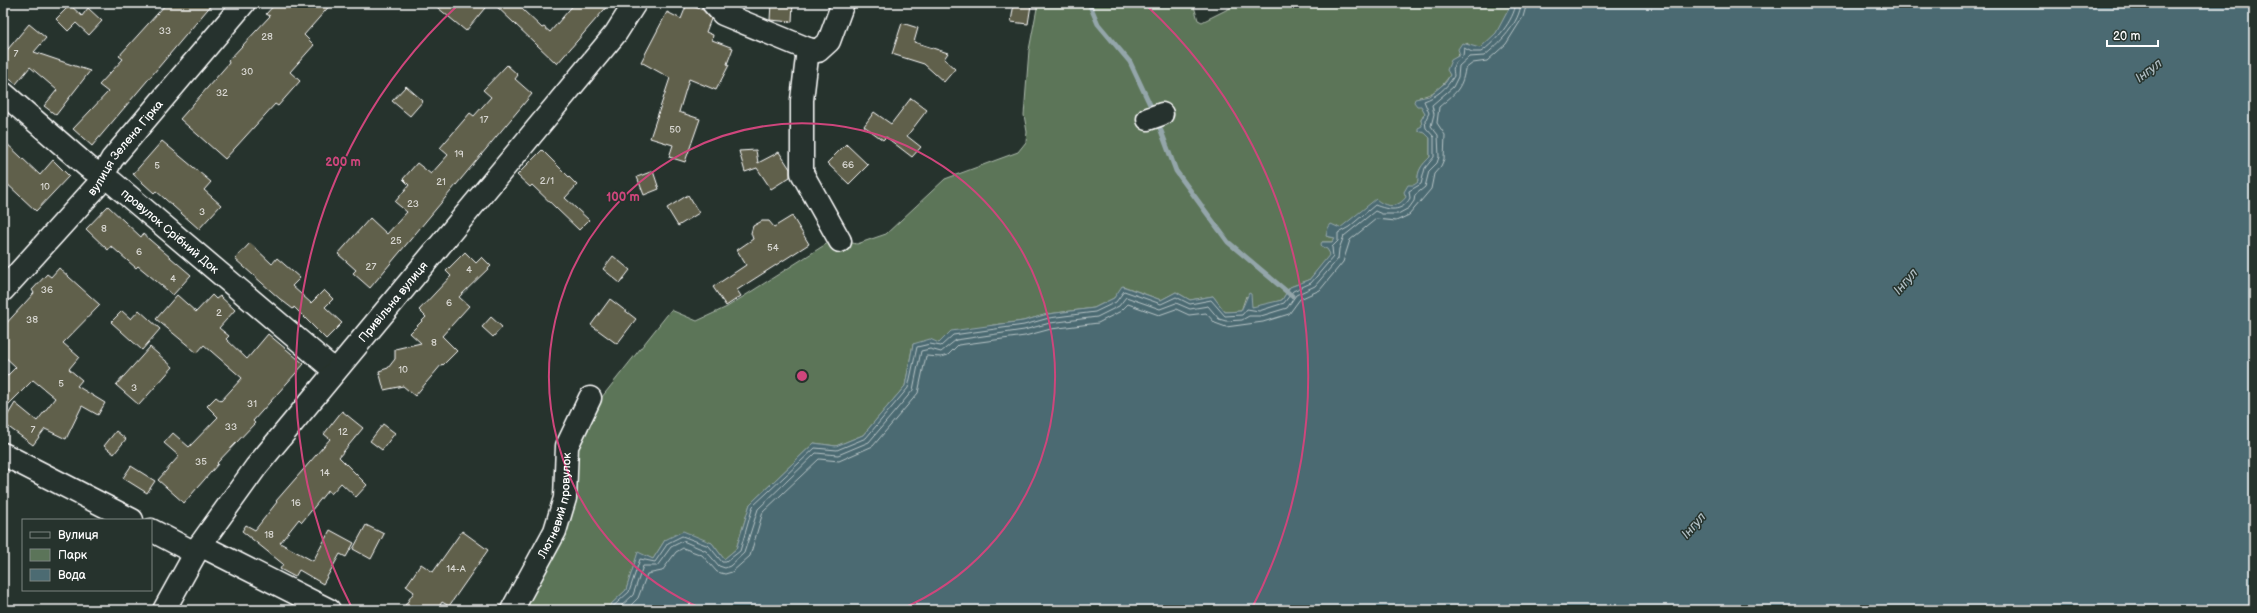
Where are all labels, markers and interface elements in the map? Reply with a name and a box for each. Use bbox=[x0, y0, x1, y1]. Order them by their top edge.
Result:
scale bar bbox=[2107, 22, 2158, 48]
house number: 33 bbox=[159, 25, 171, 37]
text: 20 m bbox=[2113, 29, 2140, 44]
house number: 28 bbox=[261, 31, 273, 43]
house number: 7 bbox=[14, 48, 19, 60]
water label: Інгул bbox=[2132, 55, 2166, 86]
house number: 30 bbox=[241, 66, 253, 78]
house number: 32 bbox=[216, 87, 228, 99]
street label: вулиця Зелена Гірка bbox=[85, 97, 167, 199]
house number: 17 bbox=[480, 114, 488, 126]
house number: 50 bbox=[669, 124, 681, 136]
house number: 19 bbox=[454, 148, 464, 160]
text: 200 m bbox=[325, 155, 361, 170]
house number: 66 bbox=[842, 159, 854, 171]
house number: 5 bbox=[154, 160, 160, 172]
house number: 2/1 bbox=[540, 175, 554, 187]
house number: 21 bbox=[436, 176, 446, 188]
house number: 10 bbox=[40, 181, 50, 193]
street label: провулок Срібний Док bbox=[118, 186, 222, 278]
text: 100 m bbox=[606, 190, 640, 205]
house number: 23 bbox=[407, 198, 419, 210]
house number: 3 bbox=[199, 206, 205, 218]
house number: 8 bbox=[101, 223, 107, 235]
house number: 25 bbox=[390, 235, 402, 247]
house number: 54 bbox=[767, 242, 779, 254]
house number: 6 bbox=[136, 246, 142, 258]
street label: Привільна вулиця bbox=[356, 258, 432, 346]
house number: 27 bbox=[366, 261, 376, 273]
house number: 4 bbox=[466, 264, 472, 276]
water label: Інгул bbox=[1890, 265, 1922, 298]
house number: 4 bbox=[170, 273, 176, 285]
house number: 36 bbox=[41, 284, 53, 296]
house number: 6 bbox=[446, 297, 452, 309]
house number: 2 bbox=[216, 307, 222, 319]
house number: 38 bbox=[26, 314, 38, 326]
house number: 8 bbox=[431, 337, 437, 349]
house number: 10 bbox=[398, 364, 408, 376]
centre of rings bbox=[795, 369, 809, 383]
house number: 5 bbox=[58, 378, 64, 390]
house number: 3 bbox=[131, 382, 137, 394]
house number: 31 bbox=[247, 398, 257, 410]
house number: 33 bbox=[225, 421, 237, 433]
house number: 7 bbox=[31, 424, 36, 436]
house number: 12 bbox=[338, 426, 348, 438]
street label: Лютневий провулок bbox=[534, 452, 575, 562]
house number: 35 bbox=[195, 456, 207, 468]
house number: 14 bbox=[320, 467, 330, 479]
house number: 16 bbox=[291, 497, 301, 509]
water label: Інгул bbox=[1678, 509, 1710, 542]
legend bbox=[22, 519, 152, 591]
text: Вулиця bbox=[58, 528, 99, 543]
house number: 18 bbox=[264, 529, 274, 541]
text: Парк bbox=[58, 548, 88, 563]
house number: 14-А bbox=[446, 563, 467, 575]
text: Вода bbox=[58, 568, 86, 583]

